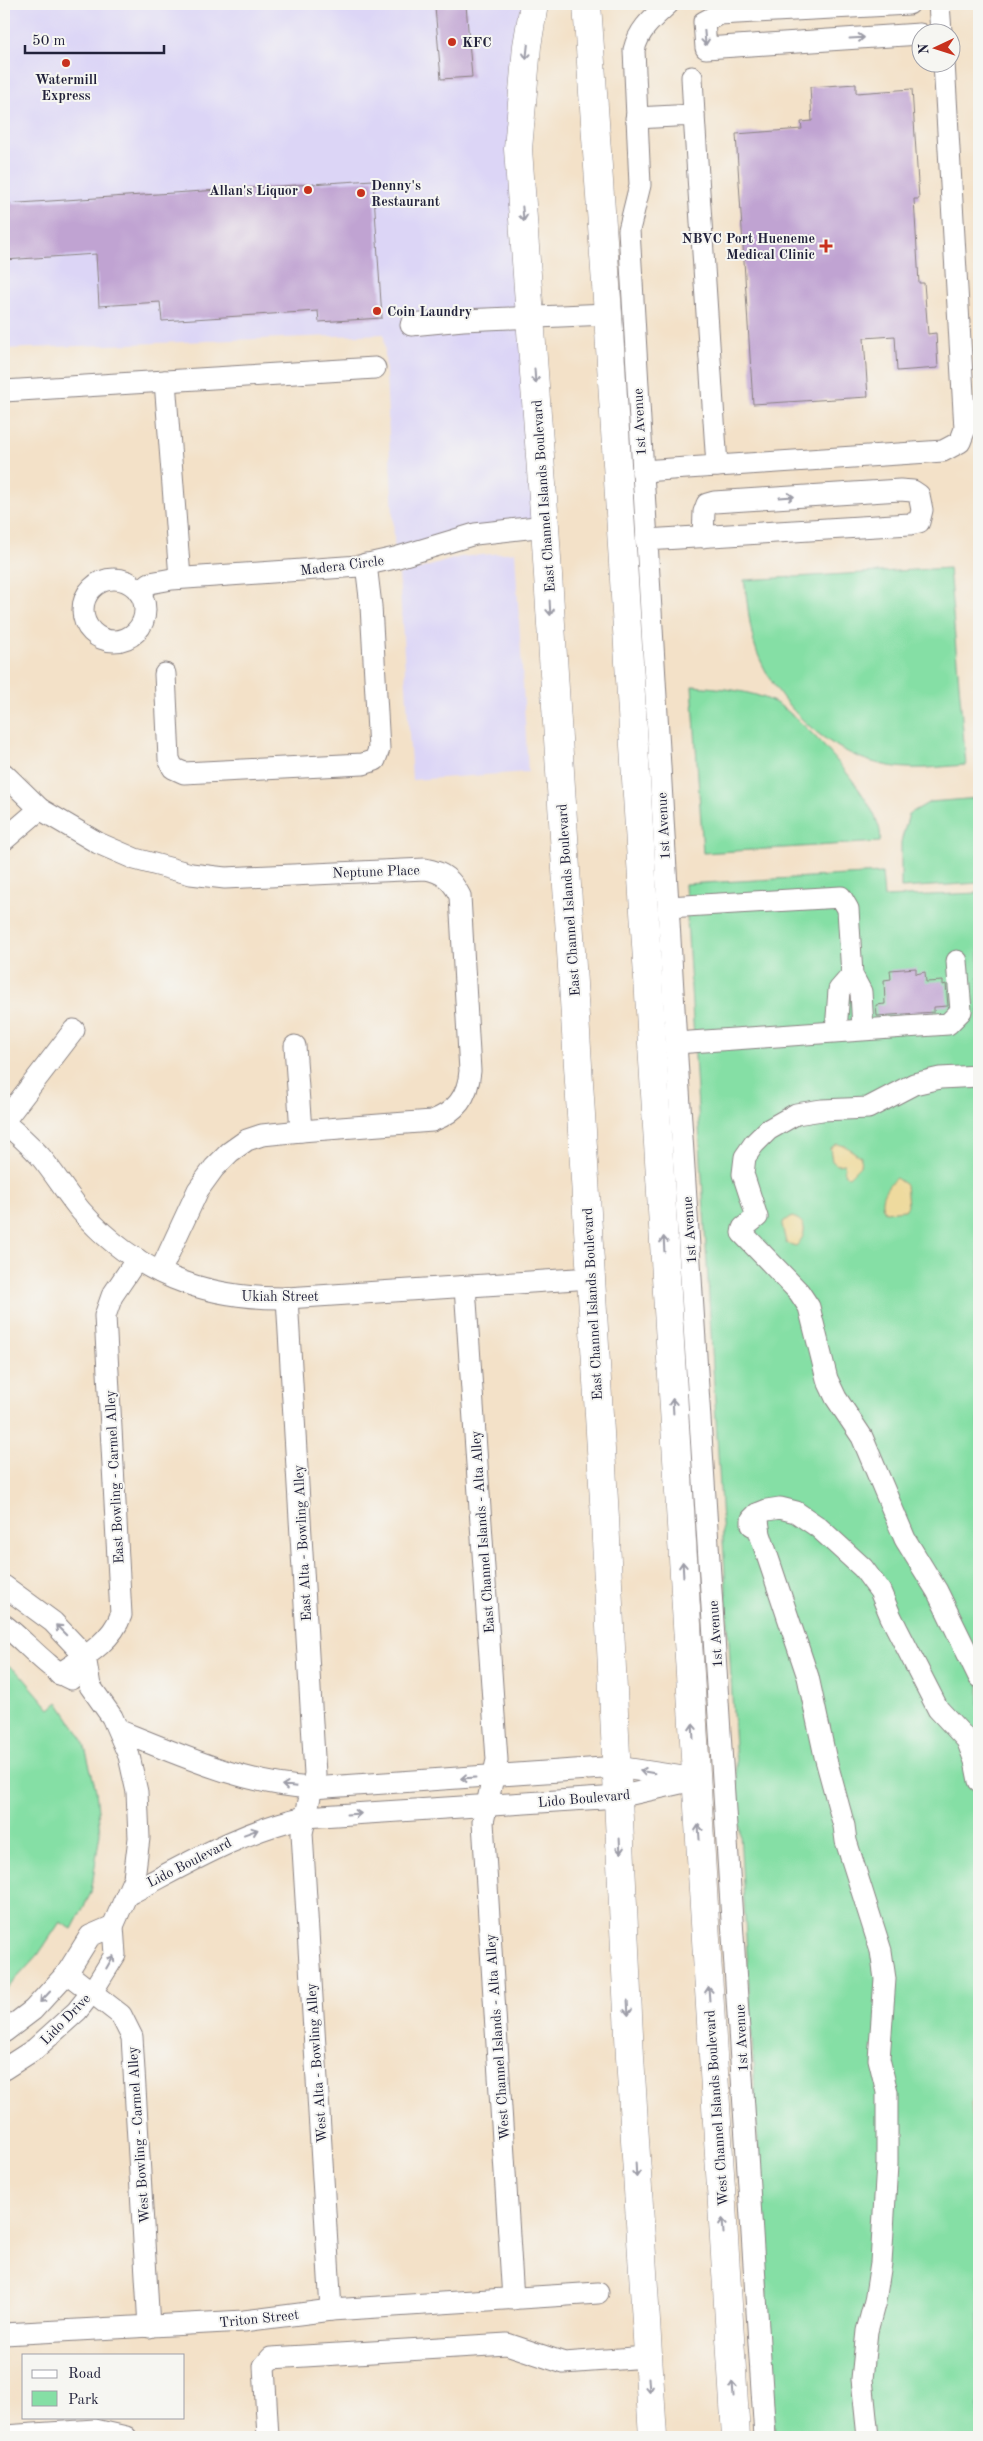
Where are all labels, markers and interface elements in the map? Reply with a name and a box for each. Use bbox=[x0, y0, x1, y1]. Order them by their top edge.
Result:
scale bar bbox=[25, 22, 164, 54]
north arrow bbox=[910, 22, 960, 72]
one-way arrow bbox=[700, 30, 710, 46]
one-way arrow bbox=[849, 33, 865, 42]
text: 50 m bbox=[32, 34, 66, 49]
marker: KFC bbox=[446, 36, 458, 48]
place label: KFC bbox=[462, 36, 491, 50]
text: N bbox=[917, 43, 931, 55]
one-way arrow bbox=[522, 44, 532, 60]
marker: Watermill Express bbox=[60, 57, 72, 69]
place label: Watermill Express bbox=[35, 73, 97, 103]
place label: Denny's Restaurant bbox=[371, 179, 440, 209]
place label: Allan's Liquor bbox=[209, 184, 298, 198]
marker: Allan's Liquor bbox=[302, 184, 314, 196]
marker: Denny's Restaurant bbox=[355, 187, 367, 199]
one-way arrow bbox=[518, 206, 528, 222]
place label: NBVC Port Hueneme Medical Clinic bbox=[682, 232, 815, 262]
marker: NBVC Port Hueneme Medical Clinic bbox=[819, 239, 833, 253]
marker: Coin Laundry bbox=[371, 305, 383, 317]
place label: Coin Laundry bbox=[387, 305, 472, 319]
one-way arrow bbox=[531, 368, 540, 384]
street label: 1st Avenue bbox=[631, 388, 649, 456]
street label: East Channel Islands Boulevard bbox=[530, 399, 558, 593]
one-way arrow bbox=[779, 492, 795, 502]
street label: Madera Circle bbox=[299, 554, 385, 578]
one-way arrow bbox=[545, 600, 554, 616]
street label: 1st Avenue bbox=[655, 792, 673, 860]
street label: East Channel Islands Boulevard bbox=[555, 803, 583, 997]
street label: Neptune Place bbox=[332, 863, 420, 881]
street label: 1st Avenue bbox=[681, 1196, 699, 1264]
street label: East Channel Islands Boulevard bbox=[581, 1207, 605, 1401]
one-way arrow bbox=[659, 1236, 668, 1252]
street label: Ukiah Street bbox=[241, 1290, 319, 1304]
street label: East Bowling - Carmel Alley bbox=[103, 1389, 127, 1564]
one-way arrow bbox=[669, 1399, 678, 1415]
street label: East Channel Islands - Alta Alley bbox=[469, 1430, 497, 1634]
street label: East Alta - Bowling Alley bbox=[292, 1464, 314, 1622]
one-way arrow bbox=[679, 1561, 688, 1577]
street label: 1st Avenue bbox=[707, 1600, 725, 1668]
one-way arrow bbox=[55, 1624, 67, 1636]
one-way arrow bbox=[688, 1723, 697, 1739]
one-way arrow bbox=[640, 1767, 656, 1777]
one-way arrow bbox=[460, 1773, 476, 1782]
one-way arrow bbox=[281, 1781, 297, 1791]
street label: Lido Boulevard bbox=[537, 1788, 631, 1810]
one-way arrow bbox=[345, 1810, 361, 1819]
one-way arrow bbox=[694, 1824, 703, 1840]
one-way arrow bbox=[242, 1827, 258, 1836]
street label: Lido Boulevard bbox=[145, 1836, 234, 1890]
one-way arrow bbox=[615, 1838, 625, 1854]
street label: West Channel Islands - Alta Alley bbox=[484, 1933, 512, 2141]
one-way arrow bbox=[105, 1954, 115, 1969]
street label: West Alta - Bowling Alley bbox=[304, 1982, 330, 2143]
one-way arrow bbox=[704, 1987, 713, 2003]
street label: Lido Drive bbox=[38, 1991, 93, 2048]
one-way arrow bbox=[39, 1991, 51, 2003]
one-way arrow bbox=[623, 2000, 632, 2016]
street label: 1st Avenue bbox=[733, 2004, 751, 2072]
street label: West Channel Islands Boulevard bbox=[703, 2009, 731, 2206]
street label: West Bowling - Carmel Alley bbox=[126, 2045, 152, 2224]
one-way arrow bbox=[632, 2162, 641, 2178]
one-way arrow bbox=[719, 2219, 728, 2235]
street label: Triton Street bbox=[219, 2308, 300, 2330]
legend bbox=[22, 2354, 185, 2418]
text: Road bbox=[68, 2367, 102, 2382]
one-way arrow bbox=[645, 2377, 654, 2393]
one-way arrow bbox=[729, 2381, 738, 2397]
text: Park bbox=[68, 2393, 99, 2408]

